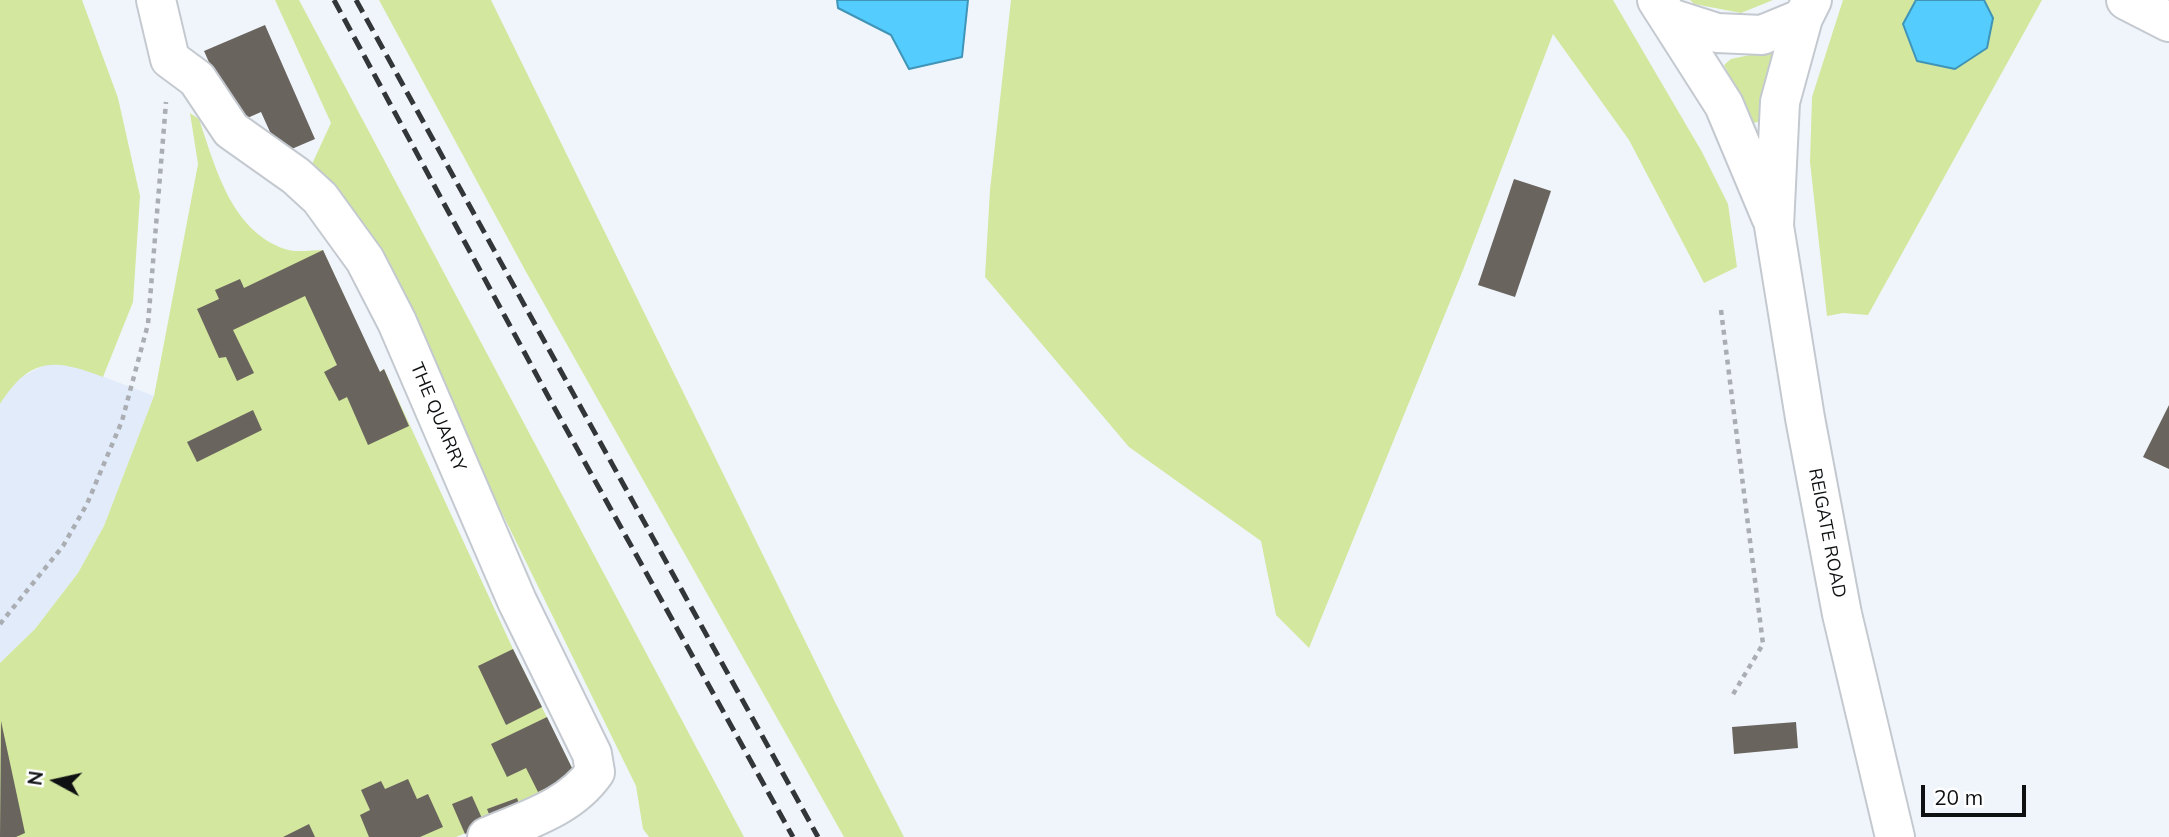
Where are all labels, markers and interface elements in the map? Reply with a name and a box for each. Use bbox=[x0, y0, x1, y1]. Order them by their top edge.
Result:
street label: THE QUARRY bbox=[405, 359, 471, 475]
street label: REIGATE ROAD bbox=[1804, 466, 1850, 600]
north arrow bbox=[21, 746, 91, 816]
text: N bbox=[22, 769, 48, 787]
scale bar bbox=[1924, 770, 2029, 814]
text: 20 m bbox=[1934, 784, 1983, 810]

